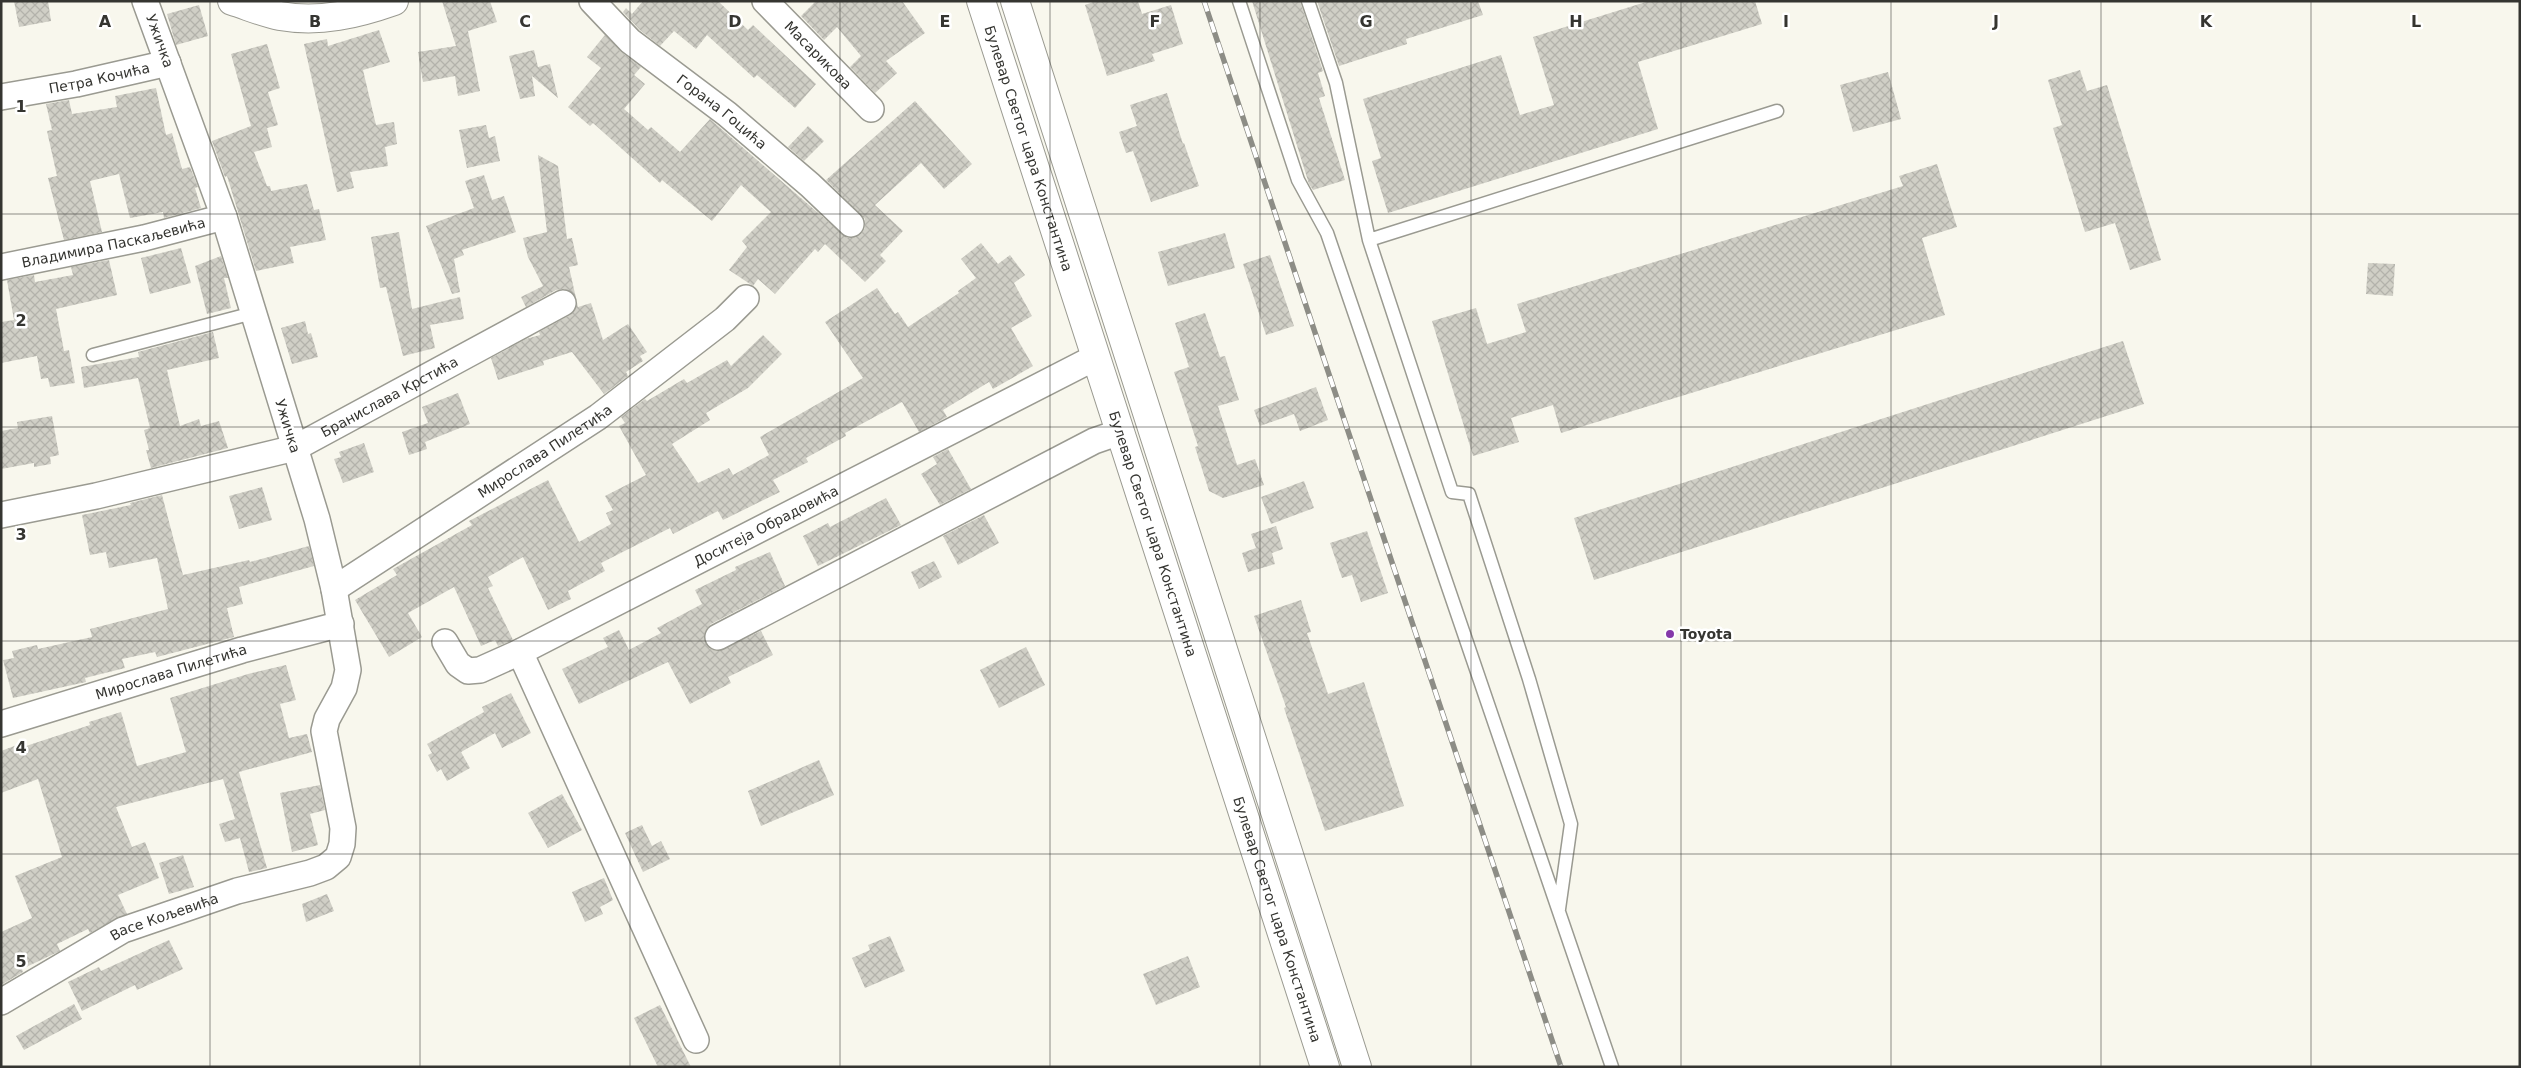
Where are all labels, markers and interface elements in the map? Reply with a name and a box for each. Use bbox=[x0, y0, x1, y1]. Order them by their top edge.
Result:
text: A bbox=[99, 12, 112, 31]
street label: Ужичка bbox=[143, 12, 177, 70]
text: B bbox=[309, 12, 321, 31]
text: C bbox=[519, 12, 531, 31]
text: D bbox=[728, 12, 742, 31]
text: E bbox=[940, 12, 950, 31]
text: F bbox=[1150, 12, 1160, 31]
text: G bbox=[1359, 12, 1373, 31]
text: H bbox=[1569, 12, 1583, 31]
text: I bbox=[1783, 12, 1789, 31]
text: J bbox=[1992, 12, 1999, 31]
text: K bbox=[2200, 12, 2213, 31]
text: L bbox=[2411, 12, 2421, 31]
street label: Масарикова bbox=[781, 18, 855, 93]
street label: Булевар Светог цара Константина bbox=[981, 24, 1076, 273]
street label: Петра Кочића bbox=[47, 59, 151, 97]
street label: Горана Гоцића bbox=[674, 71, 770, 152]
text: 1 bbox=[15, 97, 27, 116]
street label: Владимира Паскаљевића bbox=[20, 214, 207, 271]
text: 2 bbox=[15, 311, 27, 330]
street label: Бранислава Крстића bbox=[318, 353, 461, 440]
street label: Ужичка bbox=[272, 397, 304, 455]
street label: Мирослава Пилетића bbox=[475, 401, 615, 501]
street label: Булевар Светог цара Константина bbox=[1106, 409, 1200, 659]
street label: Доситеја Обрадовића bbox=[691, 482, 841, 570]
text: 3 bbox=[15, 525, 27, 544]
place label: Toyota bbox=[1680, 626, 1732, 642]
marker: Toyota bbox=[1664, 628, 1676, 640]
street label: Мирослава Пилетића bbox=[94, 641, 249, 703]
text: 4 bbox=[15, 738, 27, 757]
street label: Булевар Светог цара Константина bbox=[1230, 794, 1324, 1044]
street label: Васе Кољевића bbox=[107, 890, 220, 944]
text: 5 bbox=[15, 952, 27, 971]

